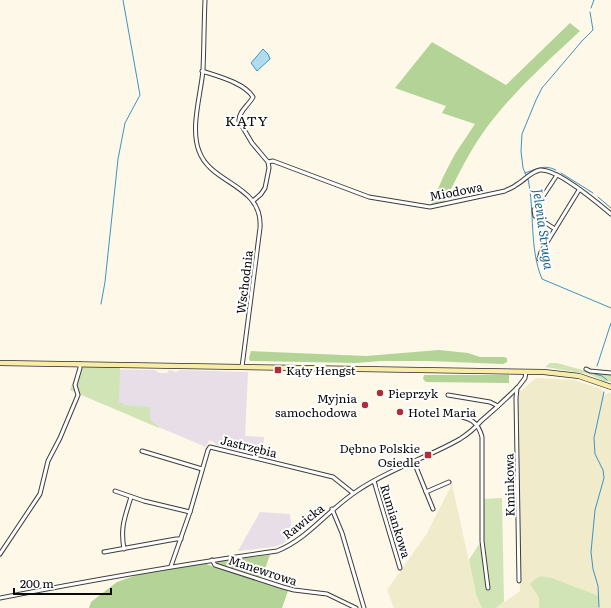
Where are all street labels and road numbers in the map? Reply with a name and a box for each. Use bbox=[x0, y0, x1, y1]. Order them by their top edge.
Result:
street label: Miodowa bbox=[428, 177, 485, 205]
street label: Wschodnia bbox=[231, 249, 257, 315]
street label: Jastrzębia bbox=[219, 430, 280, 462]
street label: Kminkowa bbox=[499, 453, 519, 517]
street label: Rumiankowa bbox=[376, 482, 416, 561]
street label: Rawicka bbox=[278, 499, 328, 543]
street label: Manewrowa bbox=[226, 550, 300, 590]

